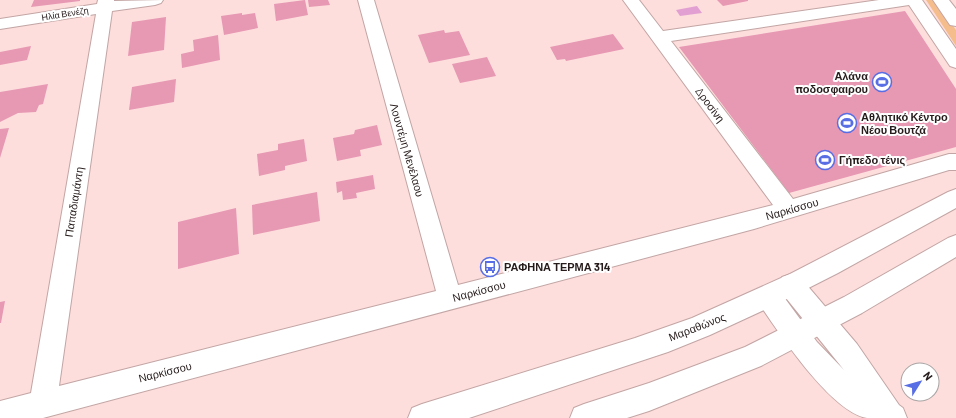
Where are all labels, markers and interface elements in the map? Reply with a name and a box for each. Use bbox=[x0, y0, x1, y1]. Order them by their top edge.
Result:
street label: Ηλία Βενέζη bbox=[41, 4, 89, 23]
place label: Αλάνα ποδοσφαιρου bbox=[795, 69, 868, 95]
sports icon: Αλάνα ποδοσφαιρου bbox=[871, 71, 893, 93]
street label: Δροσίνη bbox=[693, 85, 728, 125]
street label: Λουντέμη Μενέλαου bbox=[388, 102, 427, 198]
place label: Αθλητικό Κέντρο Νέου Βουτζά bbox=[861, 110, 948, 137]
sports icon: Αθλητικό Κέντρο Νέου Βουτζά bbox=[836, 112, 858, 134]
sports icon: Γήπεδο τένις bbox=[814, 149, 836, 171]
place label: Γήπεδο τένις bbox=[839, 153, 905, 167]
street label: Παπαδιαμάντη bbox=[62, 166, 85, 238]
street label: Ναρκίσσου bbox=[764, 195, 820, 222]
bus stop icon: ΡΑΦΗΝΑ ΤΕΡΜΑ 314 bbox=[479, 256, 501, 278]
place label: ΡΑΦΗΝΑ ΤΕΡΜΑ 314 bbox=[504, 260, 611, 273]
street label: Ναρκίσσου bbox=[451, 277, 507, 304]
street label: Μαραθώνος bbox=[667, 310, 727, 343]
street label: Ναρκίσσου bbox=[137, 359, 193, 384]
north arrow bbox=[900, 362, 940, 402]
text: N bbox=[921, 369, 936, 383]

